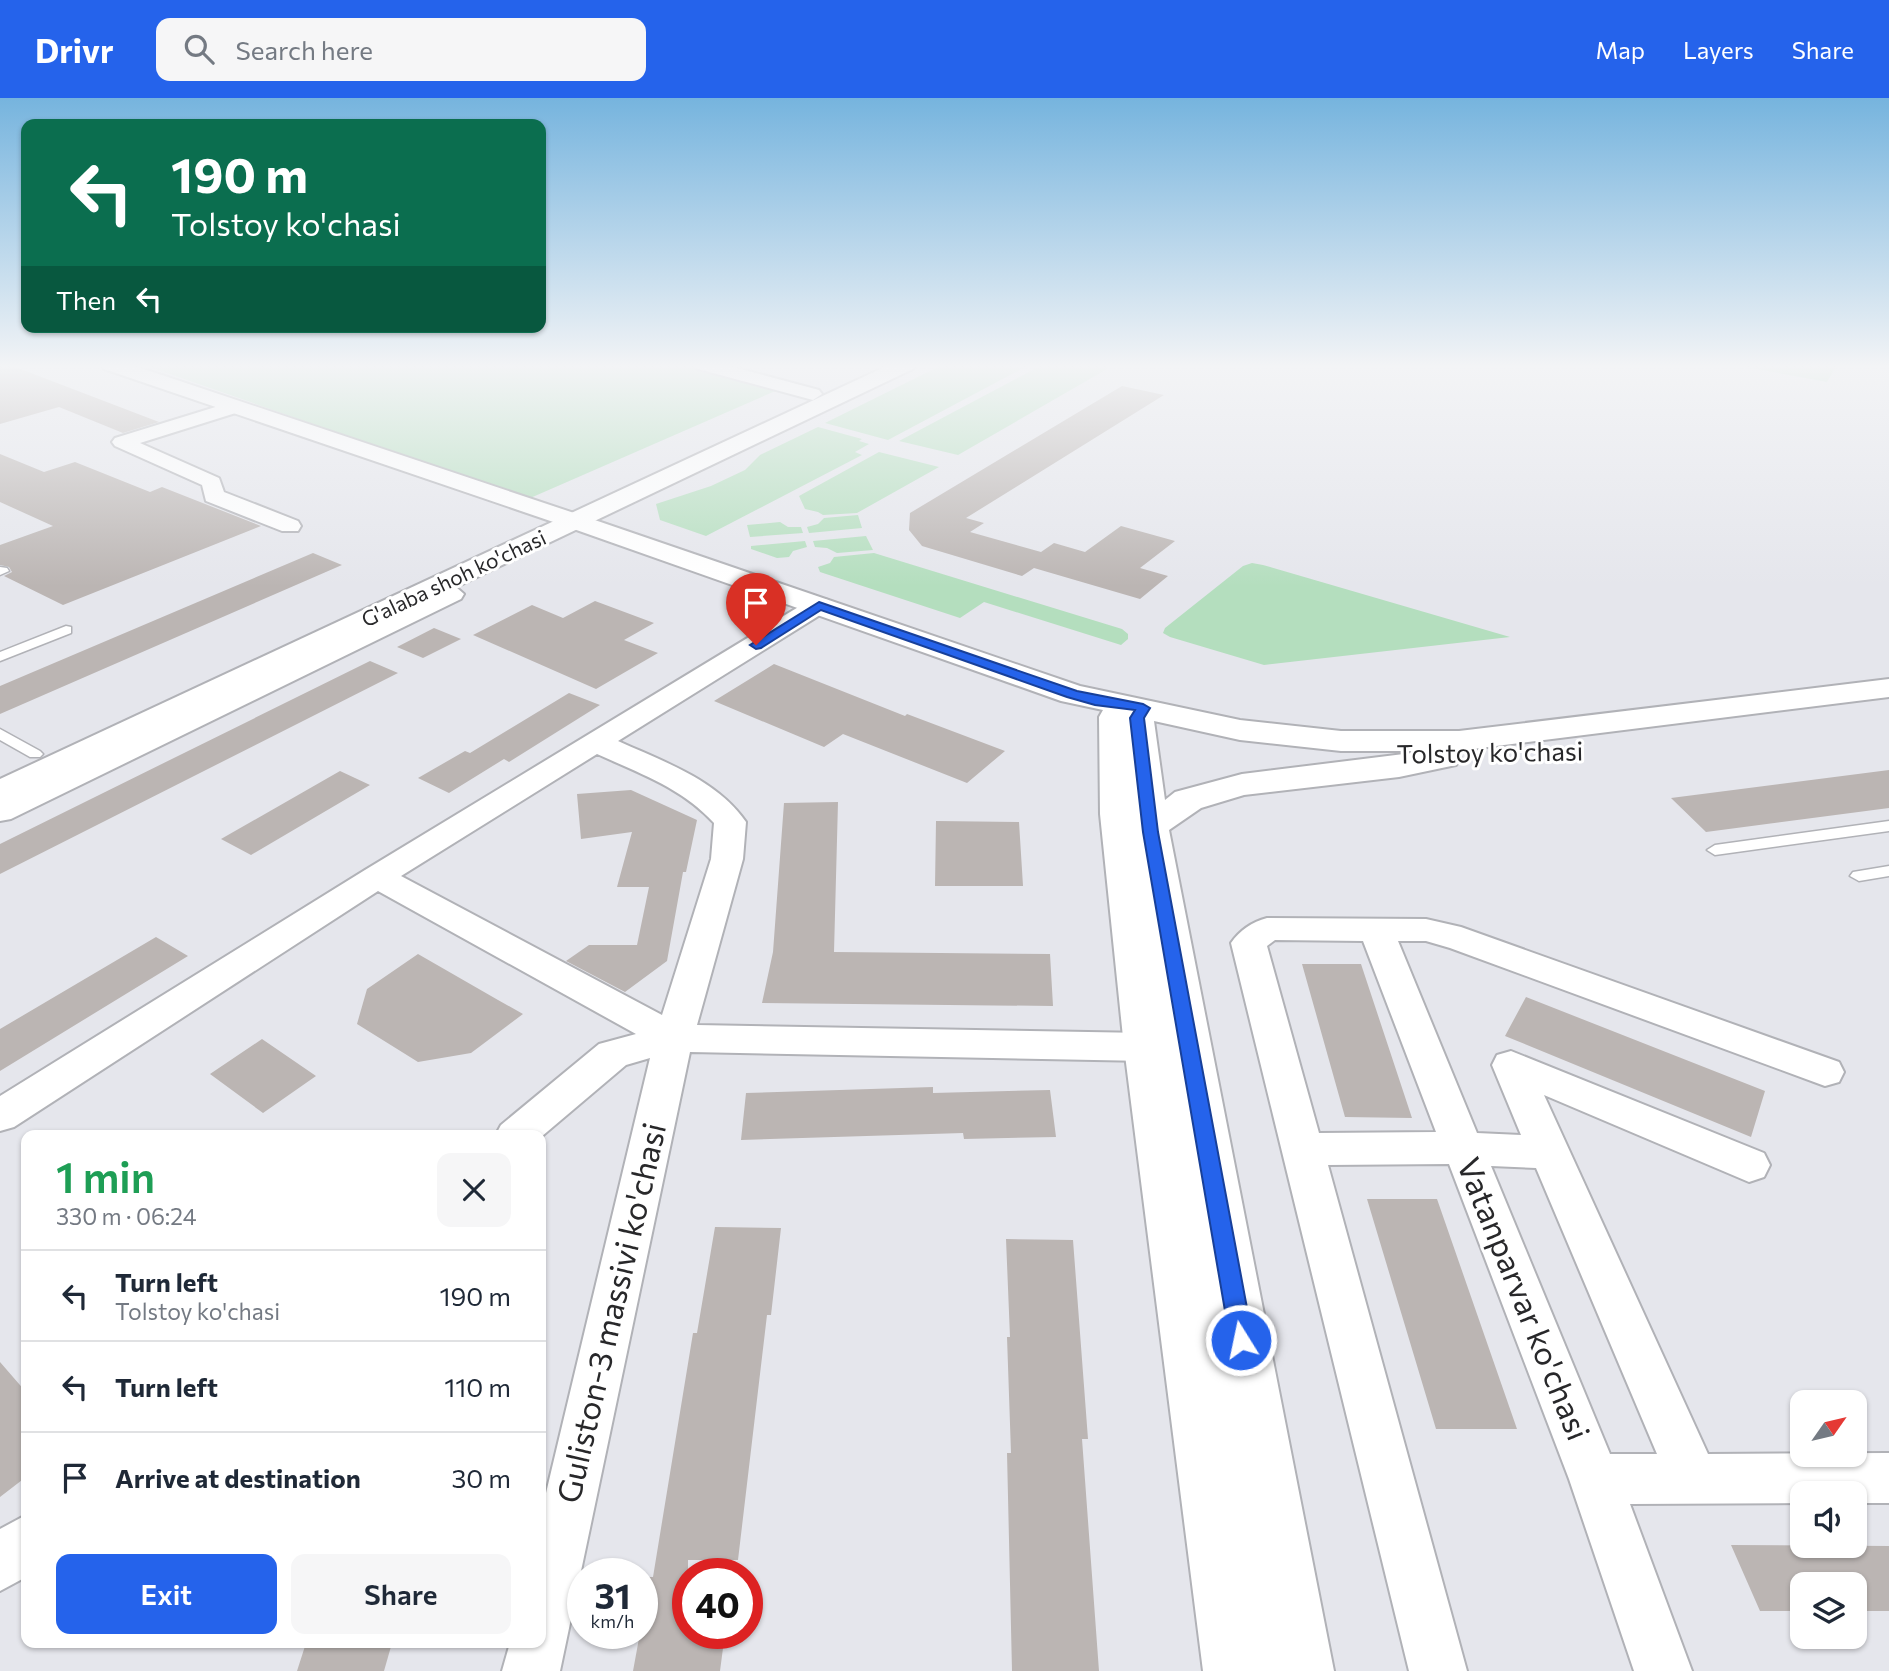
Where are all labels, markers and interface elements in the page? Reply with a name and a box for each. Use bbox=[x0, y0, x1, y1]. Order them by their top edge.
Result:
search box bbox=[156, 18, 646, 81]
text: Drivr bbox=[35, 29, 114, 70]
icon: search bbox=[180, 30, 218, 68]
text: Search here bbox=[236, 34, 373, 65]
text: Map bbox=[1596, 35, 1645, 64]
text: Layers bbox=[1683, 35, 1754, 64]
text: Share bbox=[1792, 35, 1854, 64]
text: 190 m bbox=[171, 143, 308, 203]
icon: left bbox=[56, 147, 147, 238]
text: Tolstoy ko'chasi bbox=[171, 203, 401, 243]
icon: left bbox=[130, 280, 168, 318]
text: Then bbox=[56, 284, 116, 315]
street label: G'alaba shoh ko'chasi bbox=[357, 524, 550, 631]
pin bbox=[726, 573, 786, 645]
icon: arrive bbox=[737, 584, 775, 622]
street label: Tolstoy ko'chasi bbox=[1396, 734, 1584, 769]
street label: Guliston-3 massivi ko'chasi bbox=[547, 1119, 673, 1507]
text: 1 min bbox=[56, 1150, 155, 1202]
street label: Vatanparvar ko'chasi bbox=[1450, 1151, 1600, 1445]
button: close bbox=[437, 1153, 511, 1227]
text: 330 m · 06:24 bbox=[56, 1202, 196, 1230]
text: Turn left bbox=[115, 1266, 218, 1297]
icon: left bbox=[56, 1277, 94, 1315]
text: 190 m bbox=[439, 1280, 511, 1311]
text: Tolstoy ko'chasi bbox=[115, 1297, 280, 1325]
position arrow bbox=[1204, 1303, 1278, 1377]
icon: left bbox=[56, 1368, 94, 1406]
text: Turn left bbox=[115, 1371, 218, 1402]
text: 110 m bbox=[444, 1371, 511, 1402]
north arrow bbox=[1790, 1390, 1867, 1466]
map controls bbox=[1790, 1390, 1867, 1649]
icon: arrive bbox=[56, 1459, 94, 1497]
text: Arrive at destination bbox=[115, 1462, 361, 1493]
text: 30 m bbox=[452, 1462, 511, 1493]
button: sound bbox=[1790, 1481, 1867, 1558]
button: Exit bbox=[56, 1554, 277, 1634]
button: Share bbox=[291, 1554, 511, 1634]
speed limit sign: 40 bbox=[672, 1558, 763, 1649]
button: layers bbox=[1790, 1572, 1867, 1649]
text: 31 bbox=[594, 1573, 631, 1616]
text: km/h bbox=[591, 1610, 634, 1632]

